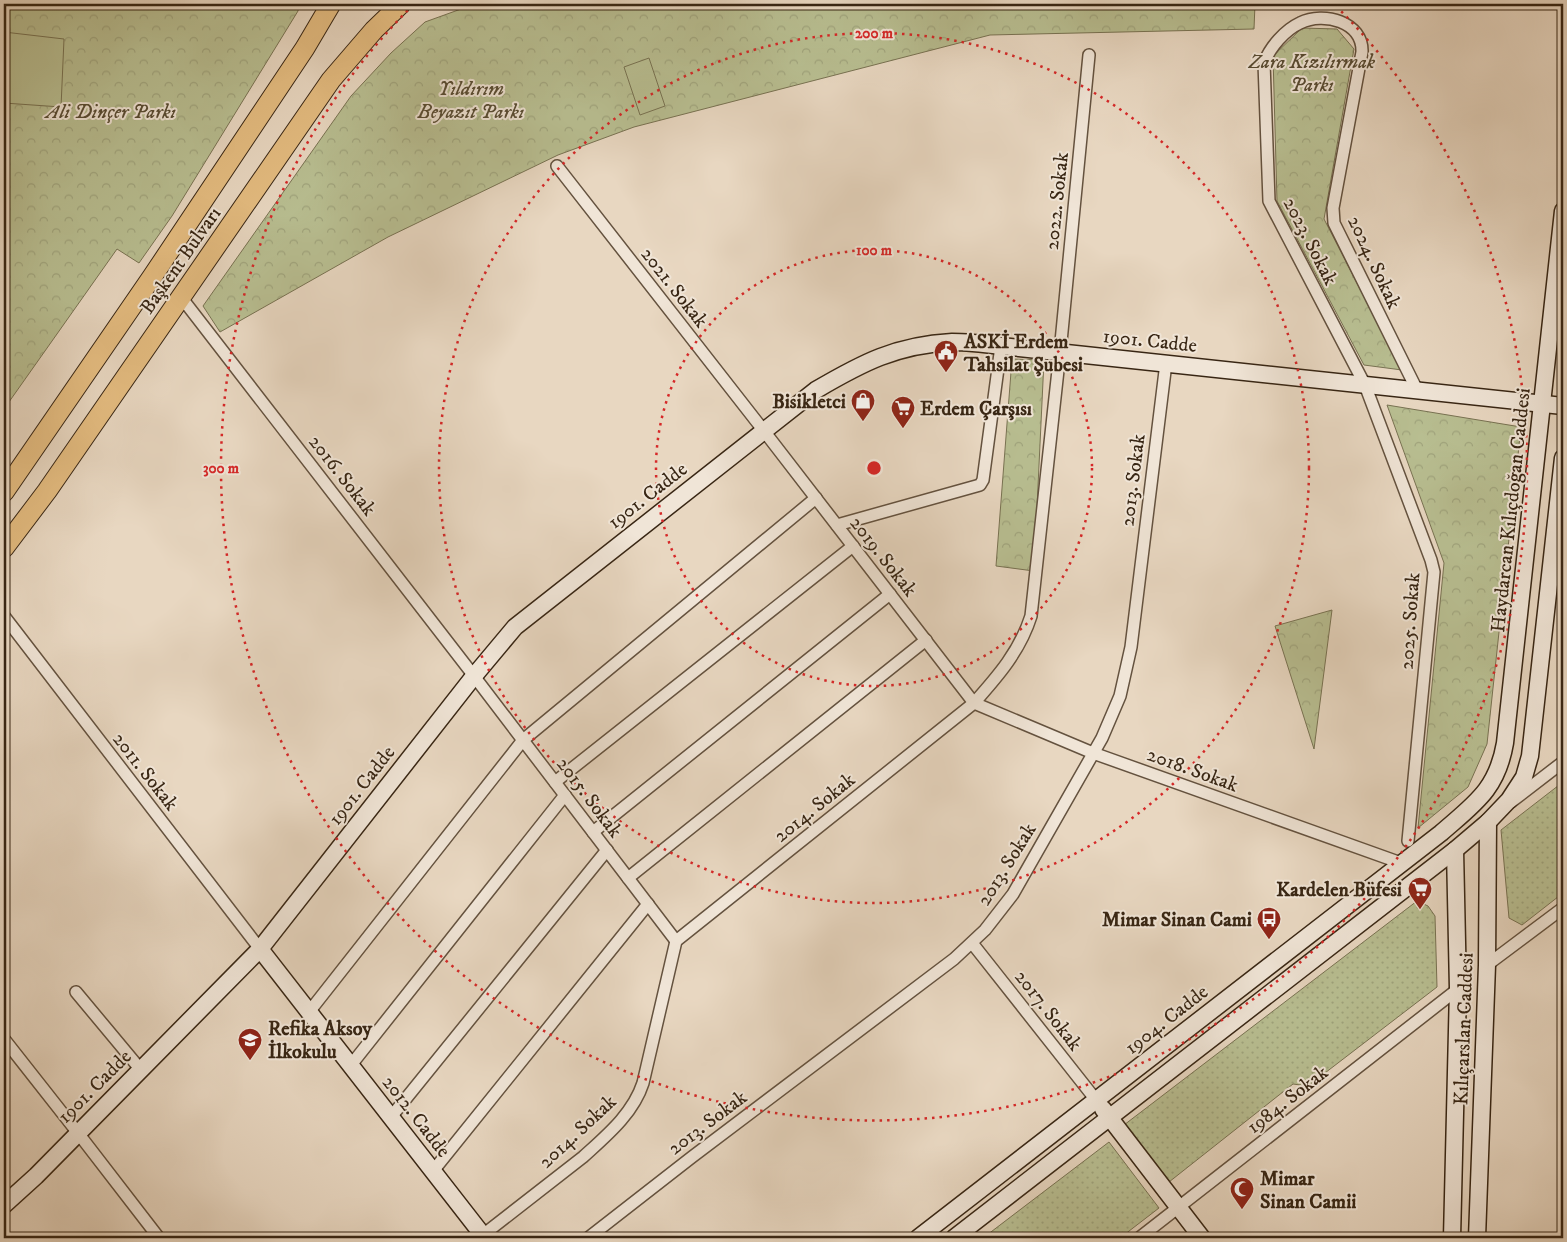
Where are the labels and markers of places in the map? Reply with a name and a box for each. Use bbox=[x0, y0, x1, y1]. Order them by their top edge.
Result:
place label: ASKİ Erdem Tahsilat Şubesi bbox=[963, 329, 1083, 378]
public building icon: ASKİ Erdem Tahsilat Şubesi bbox=[933, 339, 959, 373]
shop icon: Bisikletci bbox=[850, 388, 876, 422]
place label: Bisikletci bbox=[772, 390, 846, 415]
supermarket icon: Erdem Çarşısı bbox=[890, 395, 916, 429]
place label: Erdem Çarşısı bbox=[920, 397, 1032, 422]
centre of rings bbox=[865, 459, 883, 477]
supermarket icon: Kardelen Büfesi bbox=[1407, 876, 1433, 910]
place label: Kardelen Büfesi bbox=[1276, 878, 1402, 903]
bus stop icon: Mimar Sinan Cami bbox=[1256, 906, 1282, 940]
place label: Mimar Sinan Cami bbox=[1102, 908, 1252, 933]
place label: Refika Aksoy İlkokulu bbox=[268, 1017, 373, 1065]
school or university icon: Refika Aksoy İlkokulu bbox=[237, 1027, 263, 1061]
place label: Mimar Sinan Camii bbox=[1260, 1167, 1356, 1215]
mosque icon: Mimar Sinan Camii bbox=[1229, 1176, 1255, 1210]

